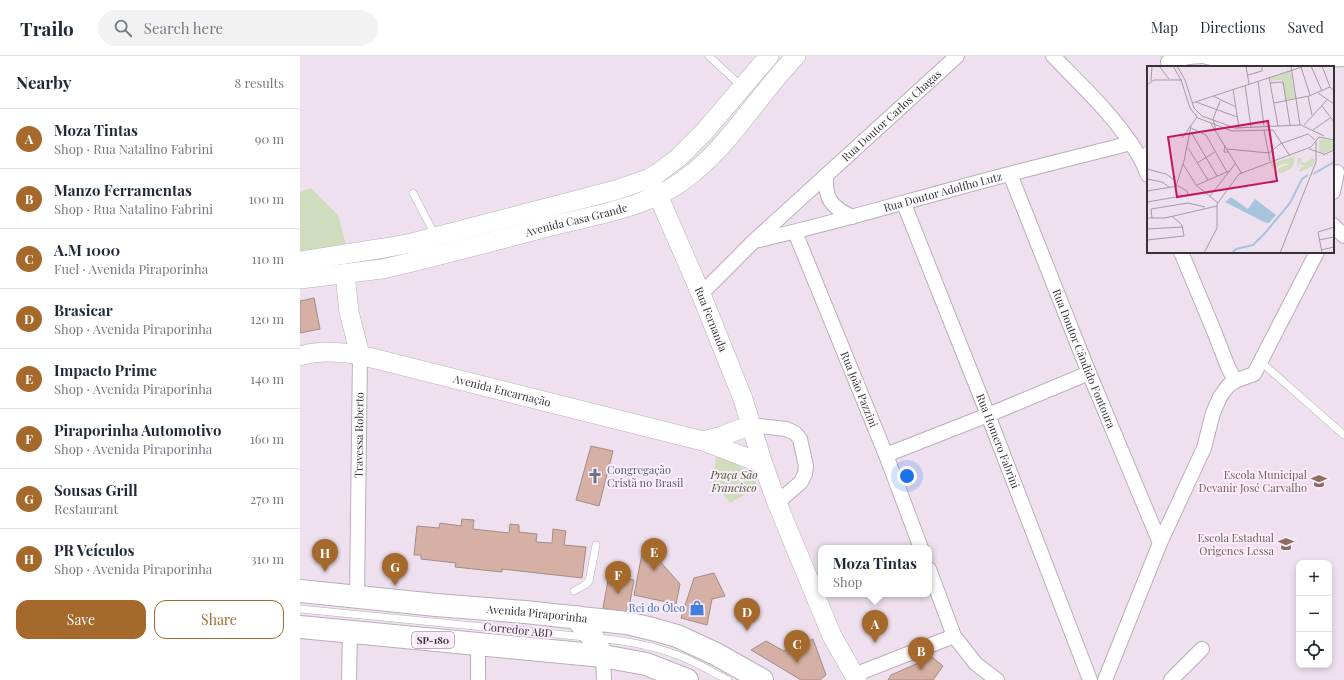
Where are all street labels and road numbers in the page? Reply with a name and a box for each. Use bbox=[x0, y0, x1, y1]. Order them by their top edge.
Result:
street label: Rua Doutor Carlos Chagas bbox=[838, 66, 944, 164]
street label: Rua Doutor Adolfho Lutz bbox=[882, 168, 1004, 215]
street label: Avenida Casa Grande bbox=[522, 199, 630, 240]
street label: Rua Fernanda bbox=[692, 284, 731, 354]
street label: Rua Doutor Cândido Fontoura bbox=[1049, 287, 1120, 431]
street label: Rua João Pazzini bbox=[837, 349, 882, 429]
street label: Avenida Encarnação bbox=[451, 370, 553, 410]
street label: Rua Homero Fabrini bbox=[973, 391, 1024, 490]
street label: Travessa Roberto bbox=[350, 392, 367, 478]
street label: Avenida Piraporinha bbox=[485, 601, 589, 626]
street label: Corredor ABD bbox=[483, 618, 553, 641]
road number: SP-180 bbox=[412, 632, 454, 648]

